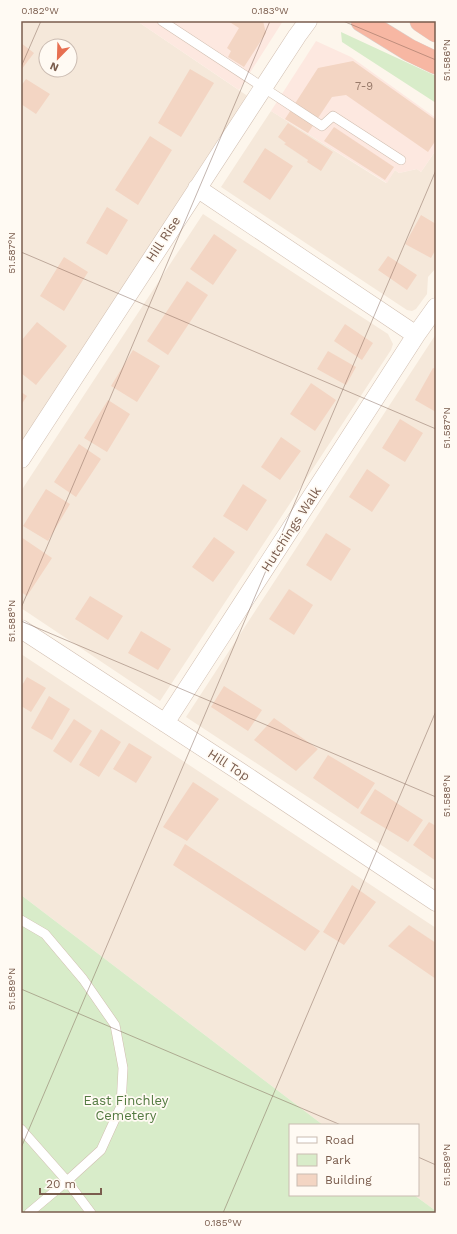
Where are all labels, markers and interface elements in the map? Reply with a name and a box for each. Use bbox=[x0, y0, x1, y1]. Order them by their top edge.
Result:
text: 0.182°W bbox=[21, 5, 59, 16]
text: 0.183°W bbox=[251, 5, 289, 16]
north arrow bbox=[38, 38, 78, 78]
text: 51.586°N bbox=[441, 39, 452, 81]
text: N bbox=[48, 59, 61, 74]
house number: 7-9 bbox=[355, 80, 373, 93]
street label: Hill Rise bbox=[143, 213, 183, 265]
text: 51.587°N bbox=[6, 232, 17, 274]
text: 51.587°N bbox=[441, 407, 452, 449]
street label: Hutchings Walk bbox=[258, 483, 324, 574]
text: 51.588°N bbox=[6, 600, 17, 642]
street label: Hill Top bbox=[205, 746, 253, 784]
text: 51.588°N bbox=[441, 775, 452, 817]
text: 51.589°N bbox=[6, 968, 17, 1010]
park label: East Finchley Cemetery bbox=[83, 1093, 169, 1123]
legend bbox=[289, 1124, 419, 1196]
text: Road bbox=[325, 1133, 354, 1147]
text: 51.589°N bbox=[441, 1144, 452, 1186]
text: Park bbox=[325, 1153, 351, 1167]
scale bar bbox=[40, 1170, 101, 1196]
text: Building bbox=[325, 1173, 372, 1187]
text: 20 m bbox=[46, 1177, 76, 1191]
text: 0.185°W bbox=[204, 1217, 242, 1228]

